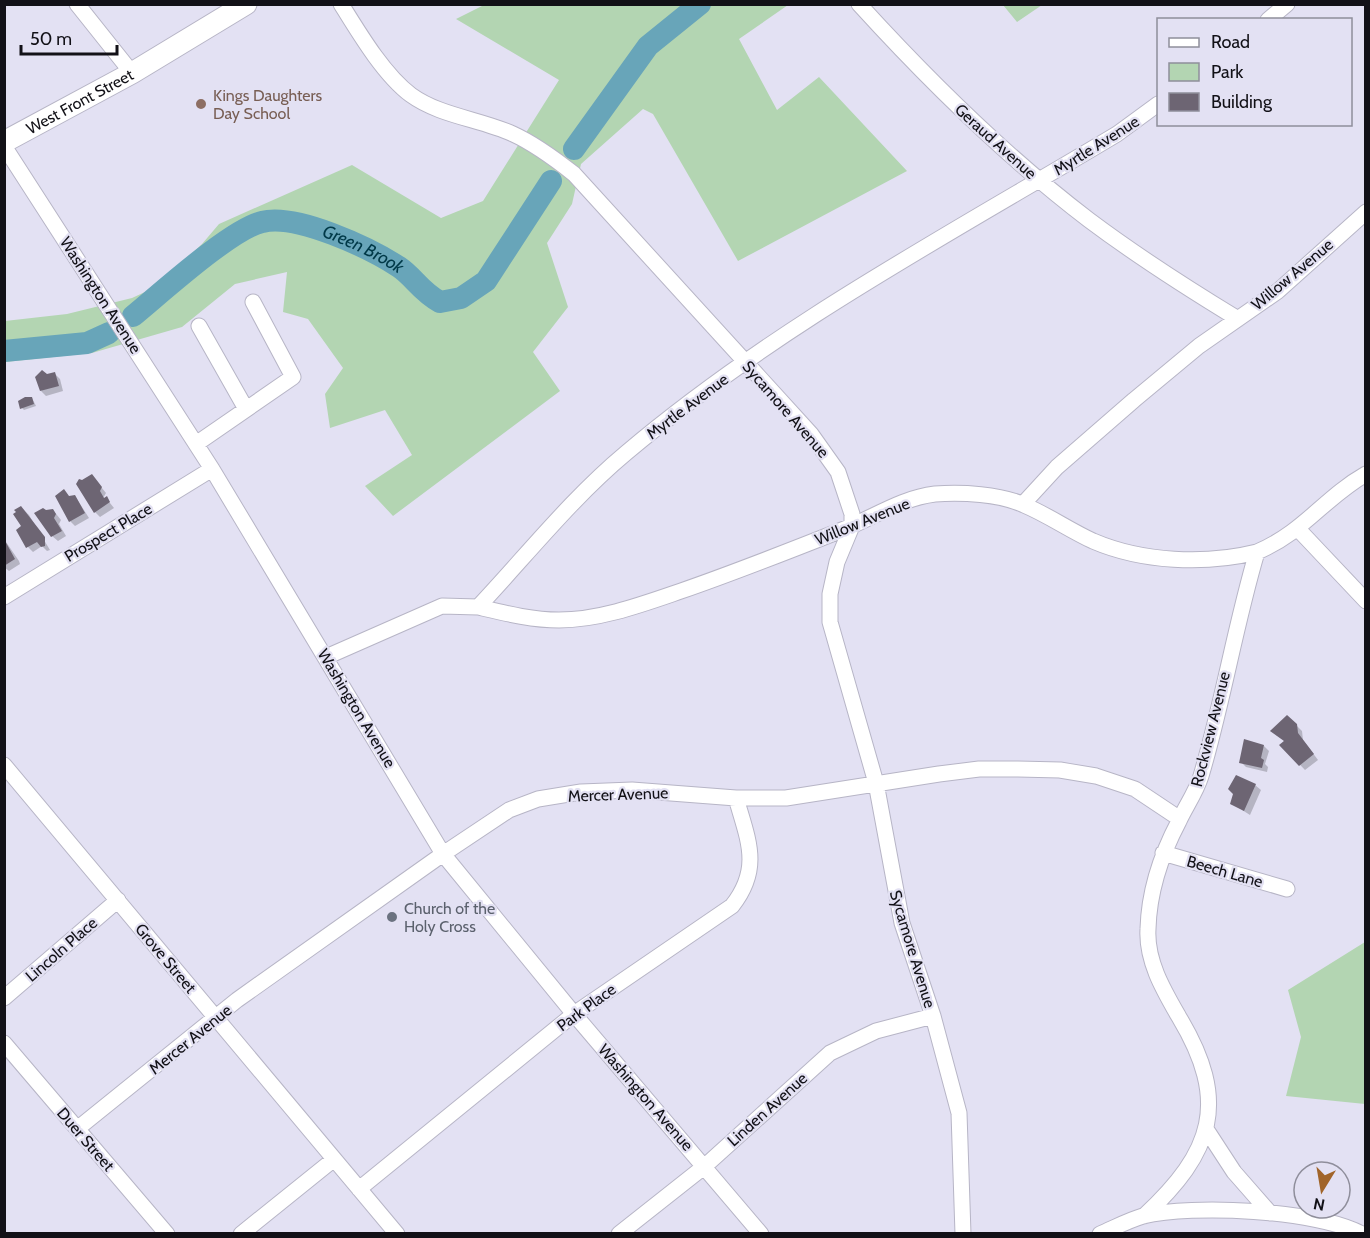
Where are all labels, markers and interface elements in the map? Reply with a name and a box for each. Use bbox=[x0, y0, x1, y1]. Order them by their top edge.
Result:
scale bar bbox=[21, 18, 117, 56]
legend bbox=[1157, 18, 1352, 126]
text: 50 m bbox=[30, 28, 72, 50]
text: Road bbox=[1211, 31, 1250, 53]
text: Park bbox=[1211, 61, 1244, 83]
street label: West Front Street bbox=[23, 65, 137, 138]
place label: Kings Daughters Day School bbox=[213, 86, 323, 123]
text: Building bbox=[1211, 91, 1273, 113]
marker: Kings Daughters Day School bbox=[194, 97, 208, 111]
street label: Geraud Avenue bbox=[951, 100, 1040, 183]
street label: Myrtle Avenue bbox=[1050, 112, 1143, 179]
water label: Green Brook bbox=[320, 220, 409, 279]
street label: Washington Avenue bbox=[56, 233, 145, 357]
street label: Willow Avenue bbox=[1248, 235, 1337, 314]
street label: Sycamore Avenue bbox=[738, 357, 833, 462]
street label: Myrtle Avenue bbox=[643, 370, 732, 443]
street label: Willow Avenue bbox=[812, 494, 912, 549]
street label: Prospect Place bbox=[61, 499, 155, 566]
street label: Washington Avenue bbox=[314, 645, 400, 771]
street label: Rockview Avenue bbox=[1187, 670, 1234, 789]
street label: Mercer Avenue bbox=[567, 783, 669, 806]
street label: Beech Lane bbox=[1185, 852, 1265, 891]
street label: Sycamore Avenue bbox=[886, 888, 939, 1010]
place label: Church of the Holy Cross bbox=[404, 899, 495, 936]
marker: Church of the Holy Cross bbox=[385, 910, 399, 924]
street label: Lincoln Place bbox=[22, 913, 101, 986]
street label: Grove Street bbox=[131, 920, 201, 997]
street label: Park Place bbox=[553, 980, 620, 1035]
street label: Mercer Avenue bbox=[145, 1000, 235, 1078]
street label: Washington Avenue bbox=[594, 1040, 697, 1155]
street label: Linden Avenue bbox=[724, 1069, 811, 1150]
street label: Duer Street bbox=[53, 1104, 119, 1175]
north arrow bbox=[1292, 1160, 1352, 1220]
text: N bbox=[1312, 1194, 1327, 1215]

